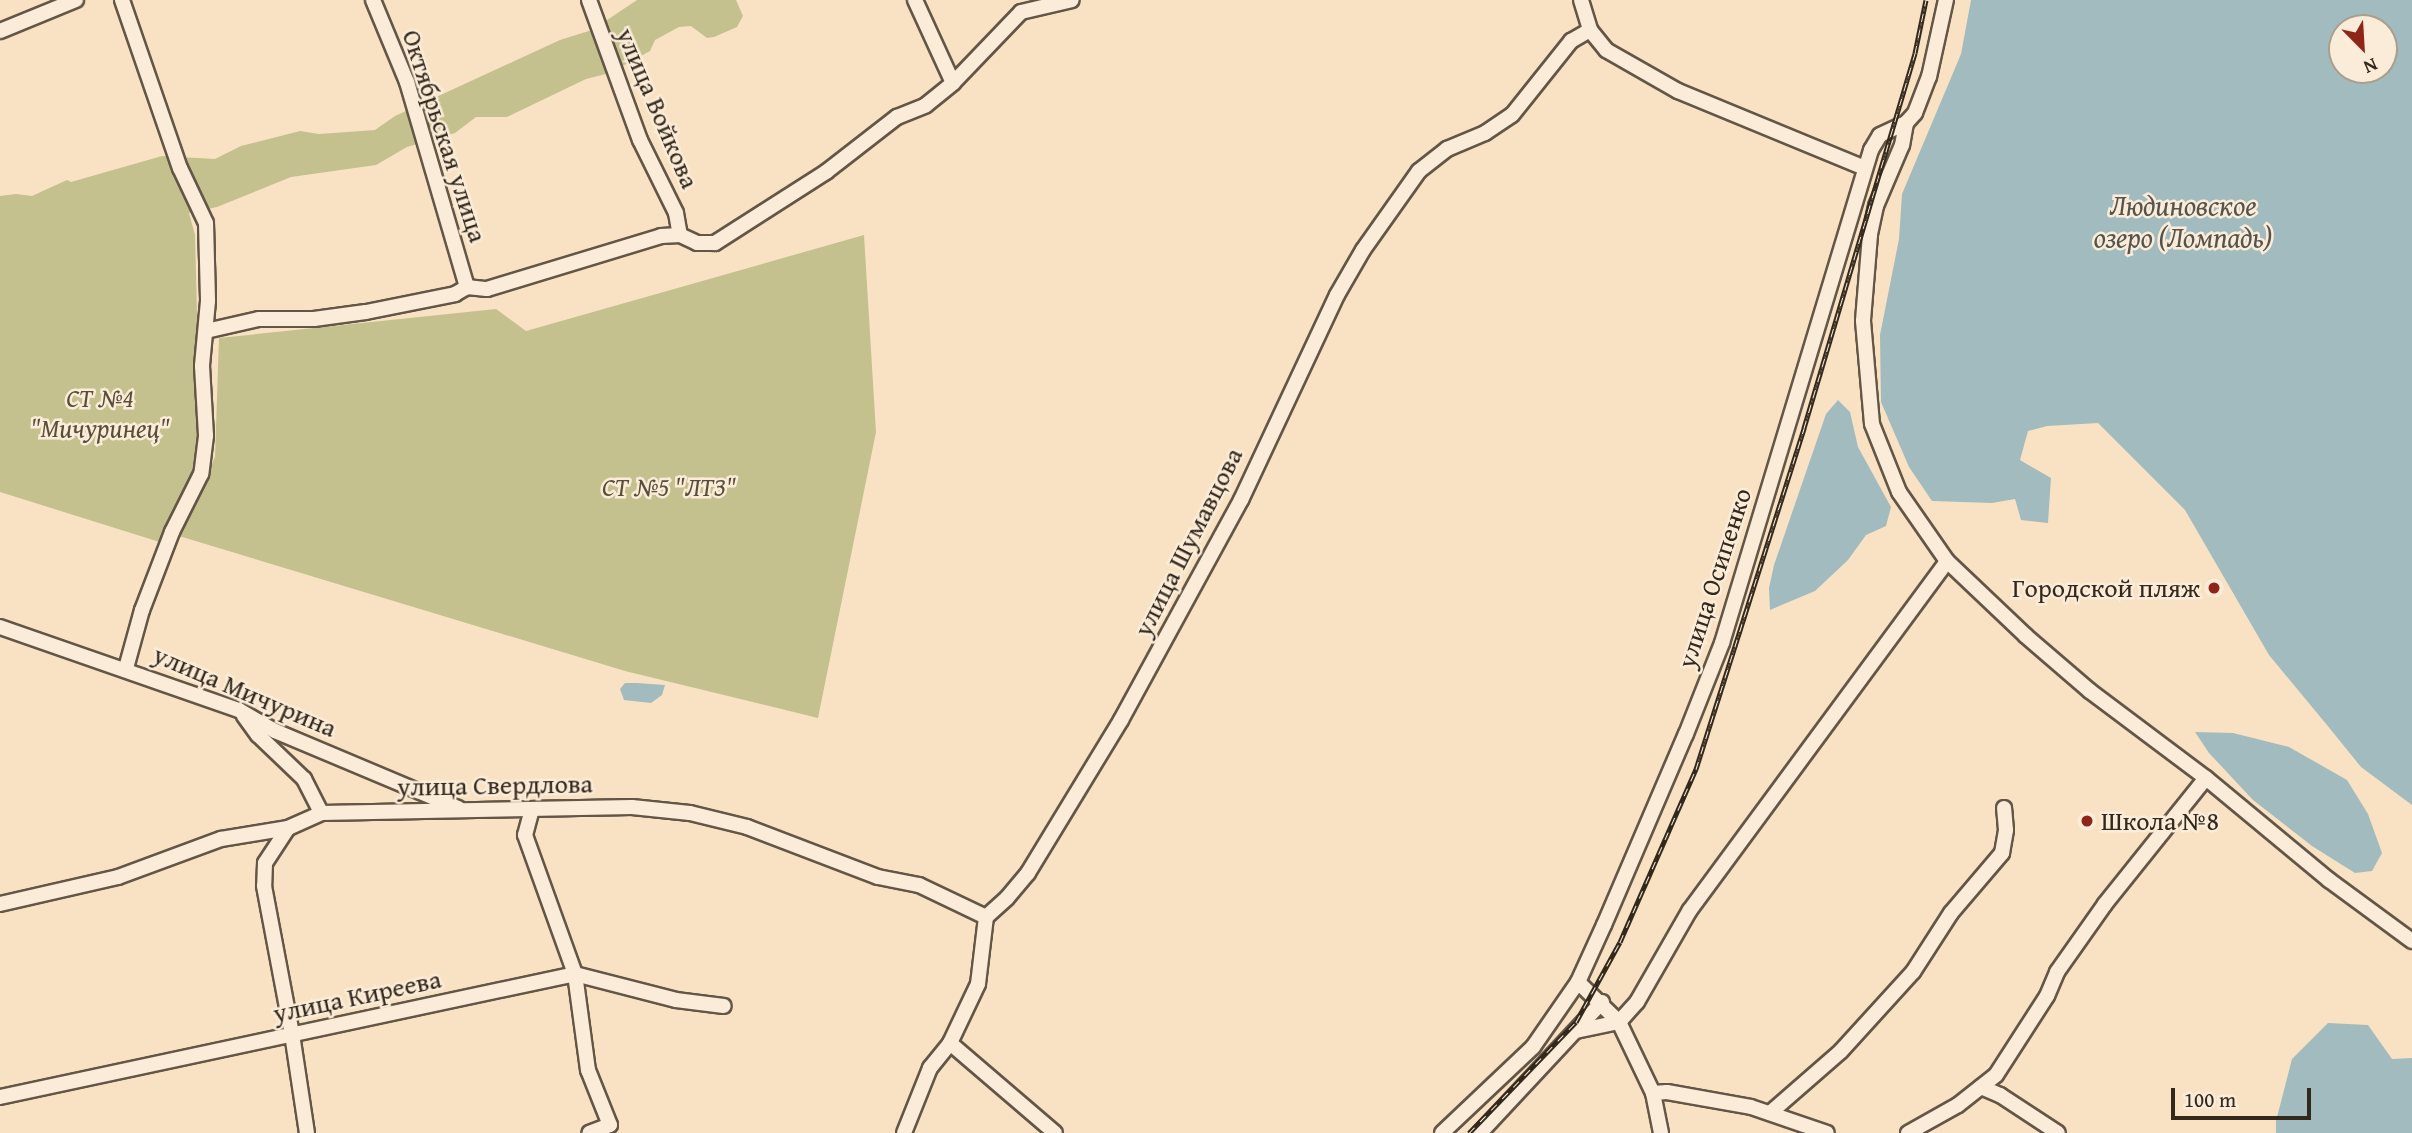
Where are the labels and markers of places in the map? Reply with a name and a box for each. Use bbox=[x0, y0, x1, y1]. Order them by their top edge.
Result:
place label: Городской пляж bbox=[2012, 572, 2200, 604]
marker: Городской пляж bbox=[2206, 580, 2222, 596]
place label: Школа №8 bbox=[2101, 805, 2219, 837]
marker: Школа №8 bbox=[2079, 813, 2095, 829]

